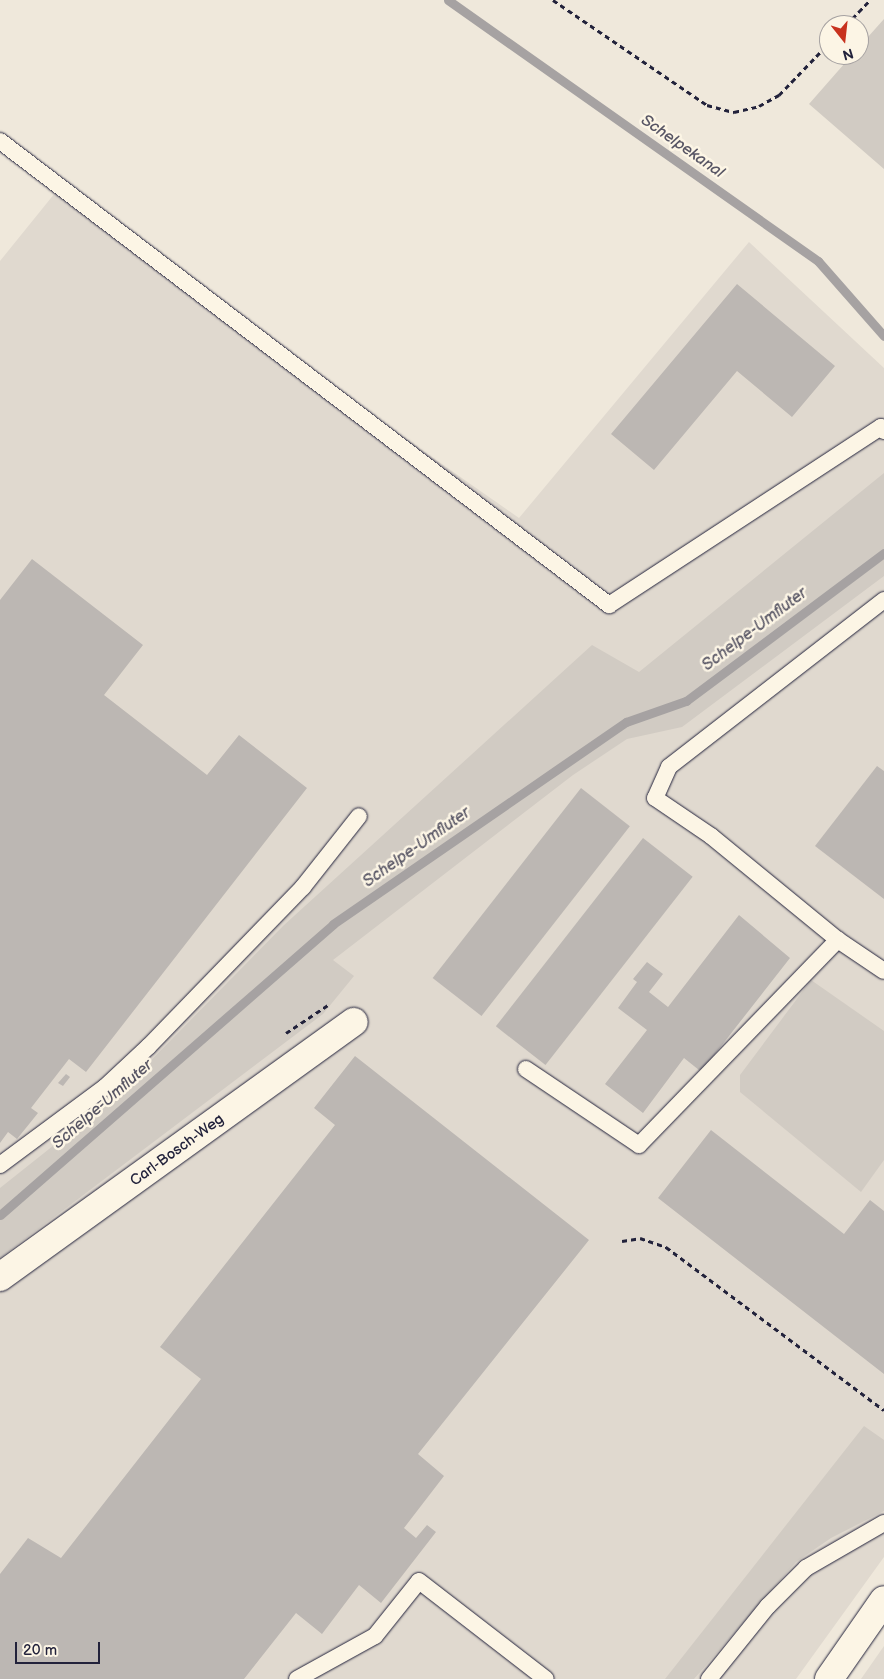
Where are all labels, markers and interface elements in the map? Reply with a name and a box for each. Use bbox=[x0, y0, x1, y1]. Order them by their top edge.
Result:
north arrow bbox=[819, 15, 869, 65]
text: N bbox=[841, 44, 855, 64]
water label: Schelpekanal bbox=[637, 111, 727, 183]
water label: Schelpe-Umfluter bbox=[699, 584, 811, 676]
water label: Schelpe-Umfluter bbox=[360, 804, 474, 892]
water label: Schelpe-Umfluter bbox=[49, 1056, 157, 1154]
street label: Carl-Bosch-Weg bbox=[127, 1110, 227, 1190]
scale bar bbox=[18, 1632, 102, 1664]
text: 20 m bbox=[23, 1641, 57, 1660]

